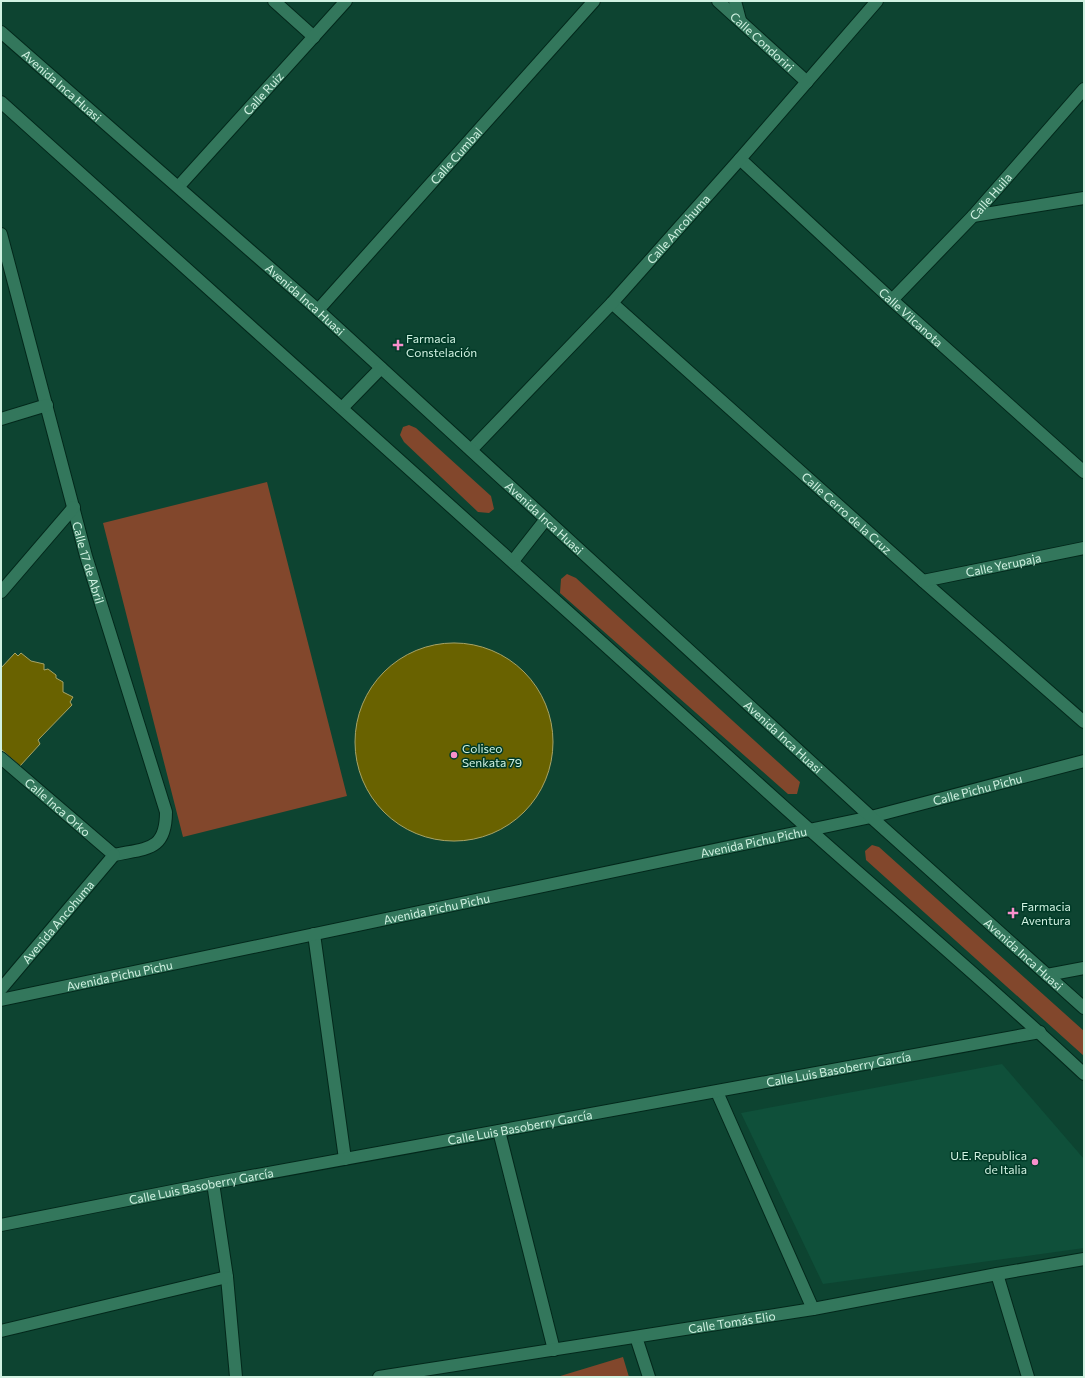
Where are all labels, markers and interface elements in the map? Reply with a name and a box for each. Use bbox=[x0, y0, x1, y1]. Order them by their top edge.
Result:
street label: Calle Condoriri bbox=[728, 9, 797, 74]
street label: Avenida Inca Huasi bbox=[19, 47, 104, 124]
street label: Calle Ruiz bbox=[240, 69, 286, 118]
street label: Calle Cumbal bbox=[427, 124, 485, 187]
street label: Calle Huila bbox=[966, 170, 1014, 222]
street label: Calle Ancohuma bbox=[644, 191, 712, 266]
street label: Avenida Inca Huasi bbox=[263, 260, 348, 338]
street label: Calle Vilcanota bbox=[876, 285, 946, 349]
place label: Farmacia Constelación bbox=[406, 331, 477, 359]
marker: Farmacia Constelación bbox=[393, 340, 403, 350]
street label: Calle Cerro de la Cruz bbox=[799, 469, 895, 557]
street label: Avenida Inca Huasi bbox=[503, 478, 587, 557]
street label: Calle 17 de Abril bbox=[70, 520, 107, 605]
street label: Calle Yerupaja bbox=[964, 550, 1042, 579]
street label: Avenida Inca Huasi bbox=[741, 697, 825, 776]
place label: Coliseo Senkata 79 bbox=[462, 741, 522, 769]
marker: Coliseo Senkata 79 bbox=[449, 750, 459, 760]
street label: Calle Pichu Pichu bbox=[931, 771, 1024, 807]
street label: Calle Inca Orko bbox=[22, 775, 94, 839]
street label: Avenida Pichu Pichu bbox=[699, 824, 808, 860]
street label: Avenida Ancohuma bbox=[19, 877, 97, 966]
street label: Avenida Pichu Pichu bbox=[382, 890, 491, 926]
place label: Farmacia Aventura bbox=[1021, 899, 1071, 927]
marker: Farmacia Aventura bbox=[1008, 908, 1018, 918]
street label: Avenida Inca Huasi bbox=[981, 915, 1066, 993]
street label: Avenida Pichu Pichu bbox=[65, 957, 174, 993]
street label: Calle Luis Basoberry García bbox=[765, 1049, 912, 1089]
street label: Calle Luis Basoberry García bbox=[446, 1107, 593, 1147]
place label: U.E. Republica de Italia bbox=[950, 1148, 1027, 1176]
marker: U.E. Republica de Italia bbox=[1030, 1157, 1040, 1167]
street label: Calle Luis Basoberry García bbox=[128, 1165, 275, 1207]
street label: Calle Tomás Elio bbox=[687, 1308, 776, 1335]

